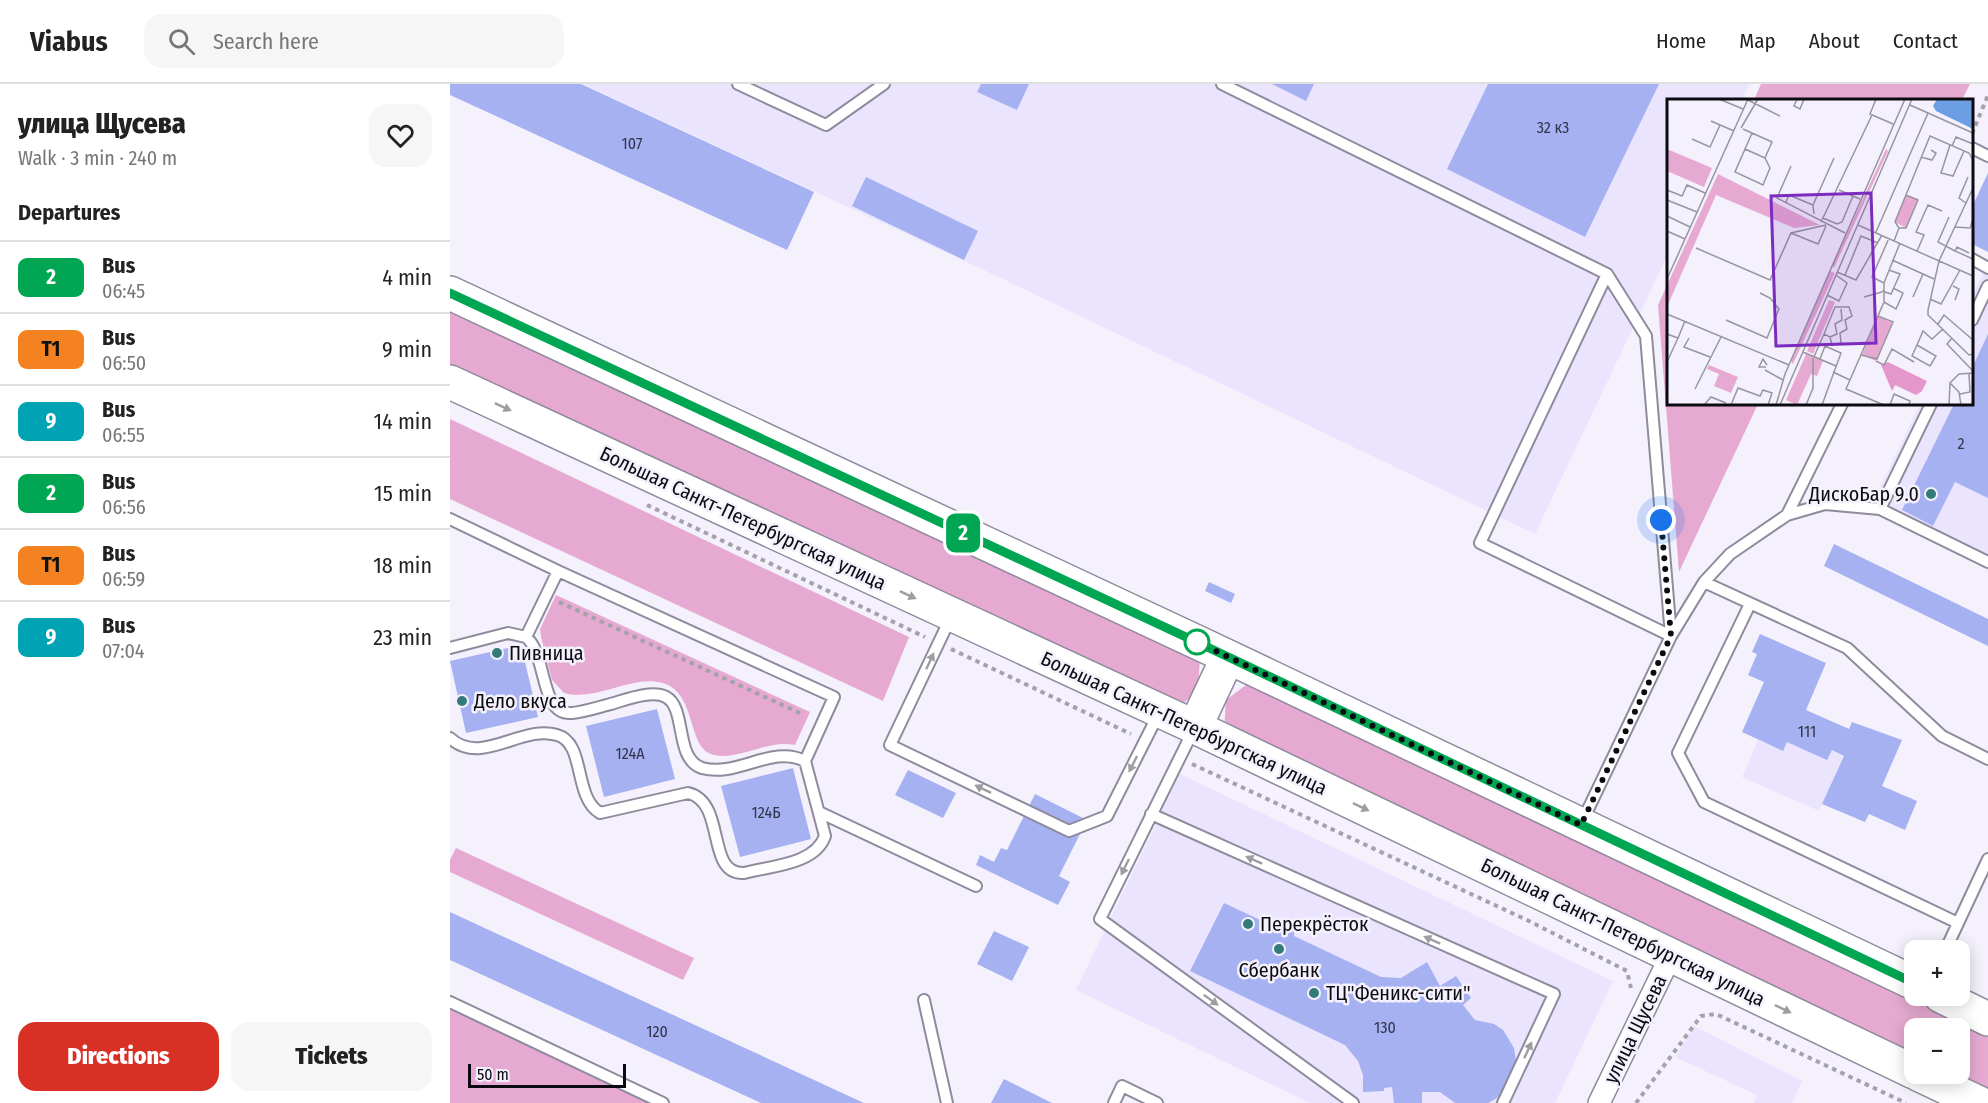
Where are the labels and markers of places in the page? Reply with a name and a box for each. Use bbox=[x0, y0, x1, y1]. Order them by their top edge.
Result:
place label: ДискоБар 9.0 bbox=[1808, 482, 1919, 506]
marker: ДискоБар 9.0 bbox=[1924, 487, 1938, 501]
unlabelled marker bbox=[1184, 629, 1210, 655]
place label: Пивница bbox=[509, 641, 584, 665]
marker: Пивница bbox=[490, 646, 504, 660]
place label: Дело вкуса bbox=[473, 689, 567, 713]
marker: Дело вкуса bbox=[455, 694, 469, 708]
place label: Перекрёсток bbox=[1260, 912, 1369, 936]
marker: Перекрёсток bbox=[1241, 917, 1255, 931]
marker: Сбербанк bbox=[1272, 942, 1286, 956]
place label: Сбербанк bbox=[1239, 958, 1320, 982]
place label: ТЦ"Феникс-сити" bbox=[1326, 981, 1471, 1005]
marker: ТЦ"Феникс-сити" bbox=[1307, 986, 1321, 1000]

